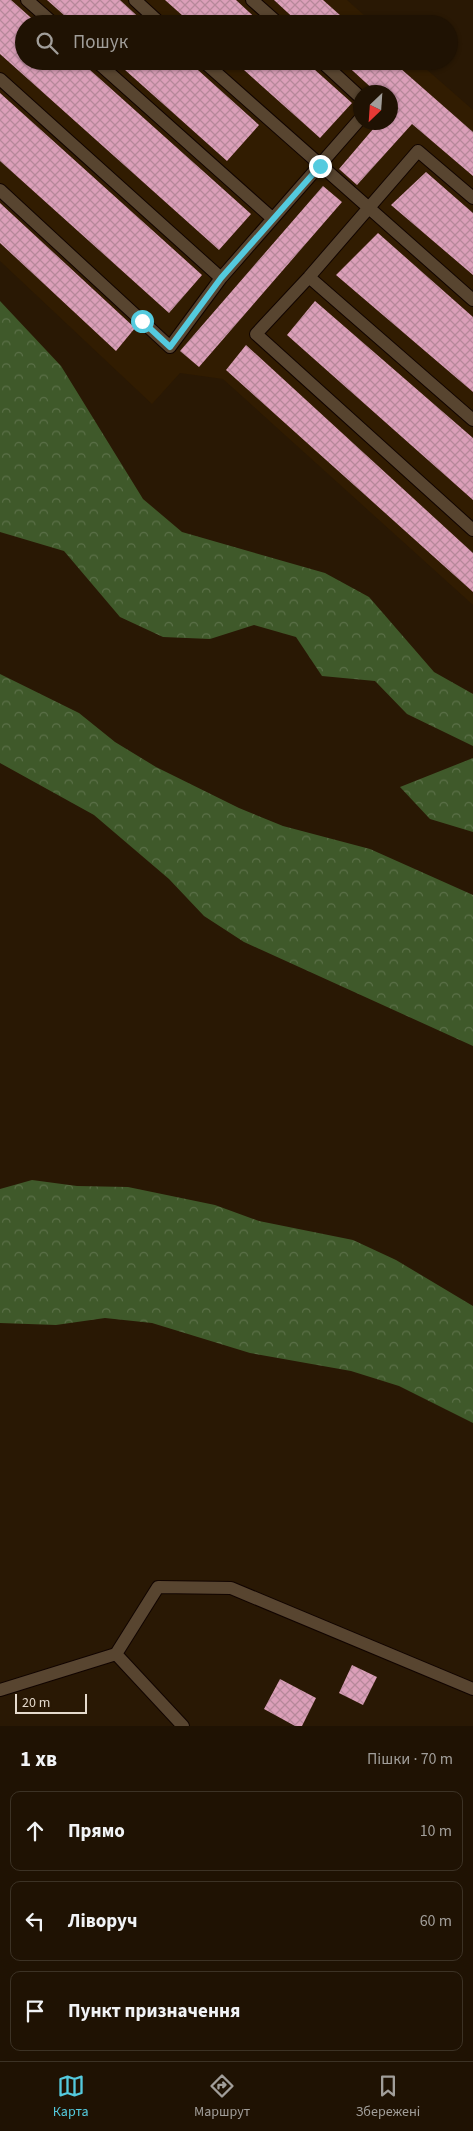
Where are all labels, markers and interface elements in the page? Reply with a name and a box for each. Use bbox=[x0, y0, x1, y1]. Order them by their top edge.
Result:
search box bbox=[15, 15, 458, 70]
icon: search bbox=[33, 29, 61, 57]
text: Пошук bbox=[73, 29, 128, 56]
north arrow bbox=[353, 85, 398, 130]
route end bbox=[309, 155, 332, 178]
route start bbox=[131, 310, 154, 333]
scale bar bbox=[15, 1691, 88, 1714]
text: 20 m bbox=[22, 1693, 50, 1713]
text: 1 хв bbox=[20, 1744, 57, 1774]
text: Пішки · 70 m bbox=[367, 1748, 453, 1770]
icon: ahead bbox=[21, 1817, 49, 1845]
text: Прямо bbox=[68, 1818, 125, 1845]
text: 10 m bbox=[420, 1820, 452, 1842]
icon: left bbox=[21, 1907, 49, 1935]
text: Ліворуч bbox=[68, 1908, 137, 1935]
text: 60 m bbox=[420, 1910, 452, 1932]
icon: arrive bbox=[21, 1997, 49, 2025]
text: Пункт призначення bbox=[68, 1998, 240, 2025]
tab: Карта bbox=[53, 2072, 89, 2122]
tab: Маршрут bbox=[194, 2072, 250, 2122]
tab: Збережені bbox=[356, 2072, 420, 2122]

